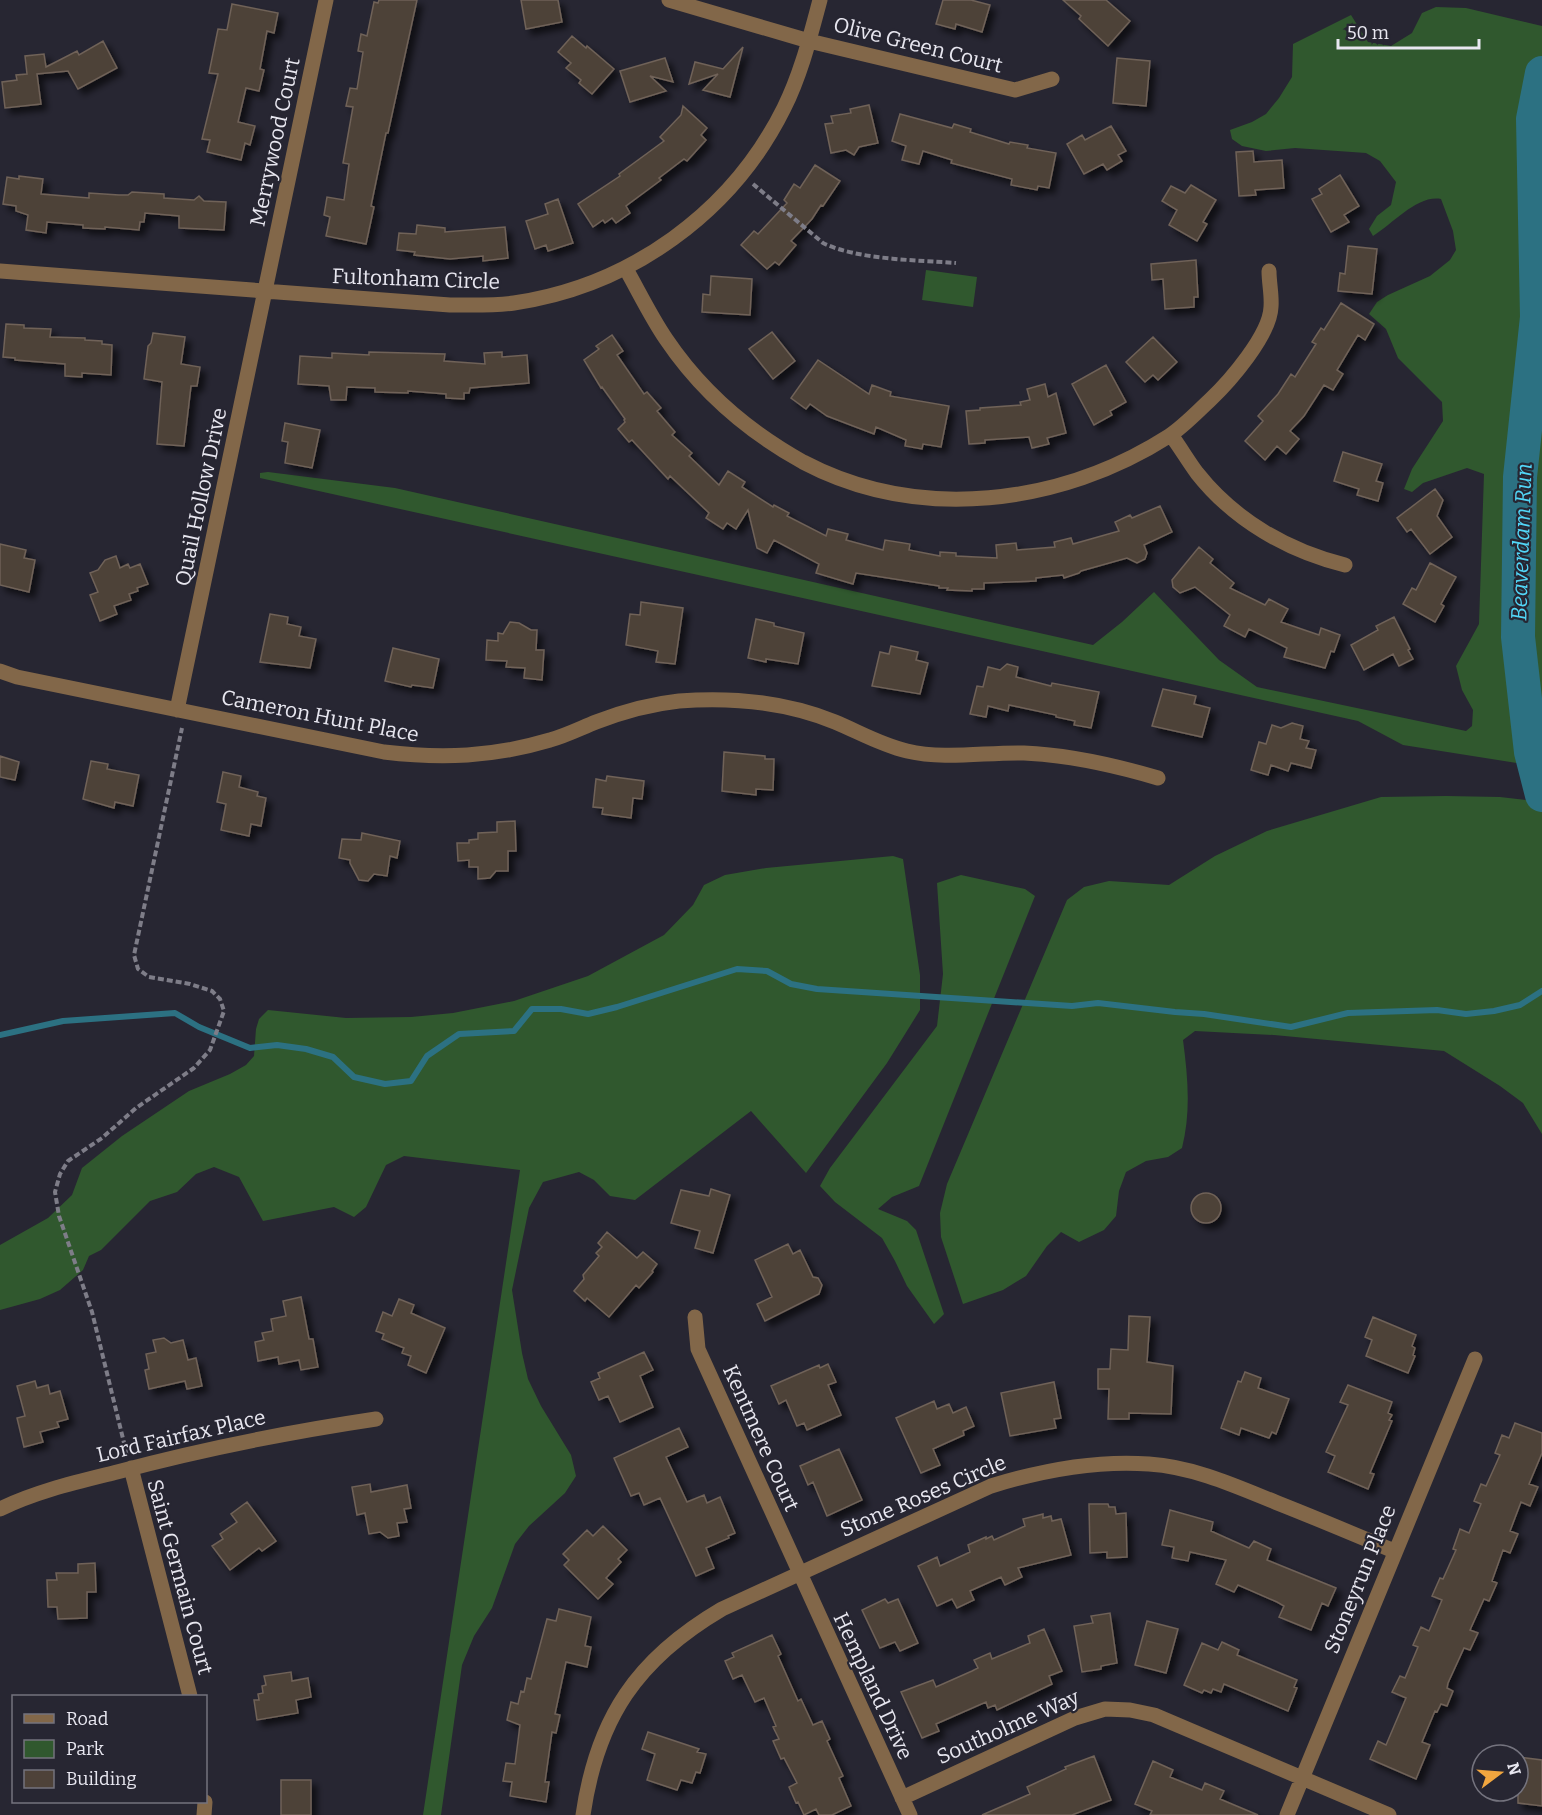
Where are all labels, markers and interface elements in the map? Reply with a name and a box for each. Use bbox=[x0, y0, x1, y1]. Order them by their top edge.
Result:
street label: Olive Green Court bbox=[831, 11, 1006, 79]
scale bar bbox=[1338, 12, 1479, 50]
text: 50 m bbox=[1347, 22, 1389, 44]
street label: Merrywood Court bbox=[244, 55, 306, 229]
street label: Fultonham Circle bbox=[332, 263, 500, 295]
street label: Quail Hollow Drive bbox=[169, 405, 233, 589]
water label: Beaverdam Run bbox=[1505, 463, 1538, 621]
street label: Cameron Hunt Place bbox=[219, 684, 421, 748]
street label: Kentmere Court bbox=[717, 1361, 805, 1516]
street label: Lord Fairfax Place bbox=[94, 1404, 268, 1468]
street label: Stone Roses Circle bbox=[836, 1449, 1010, 1543]
street label: Saint Germain Court bbox=[141, 1477, 219, 1678]
street label: Stoneyrun Place bbox=[1318, 1501, 1402, 1657]
street label: Hempland Drive bbox=[828, 1608, 918, 1764]
street label: Southolme Way bbox=[933, 1684, 1084, 1770]
legend bbox=[12, 1695, 207, 1803]
text: Road bbox=[66, 1708, 109, 1730]
text: Park bbox=[66, 1738, 105, 1760]
north arrow bbox=[1470, 1743, 1530, 1803]
text: N bbox=[1503, 1760, 1525, 1778]
text: Building bbox=[66, 1768, 137, 1790]

